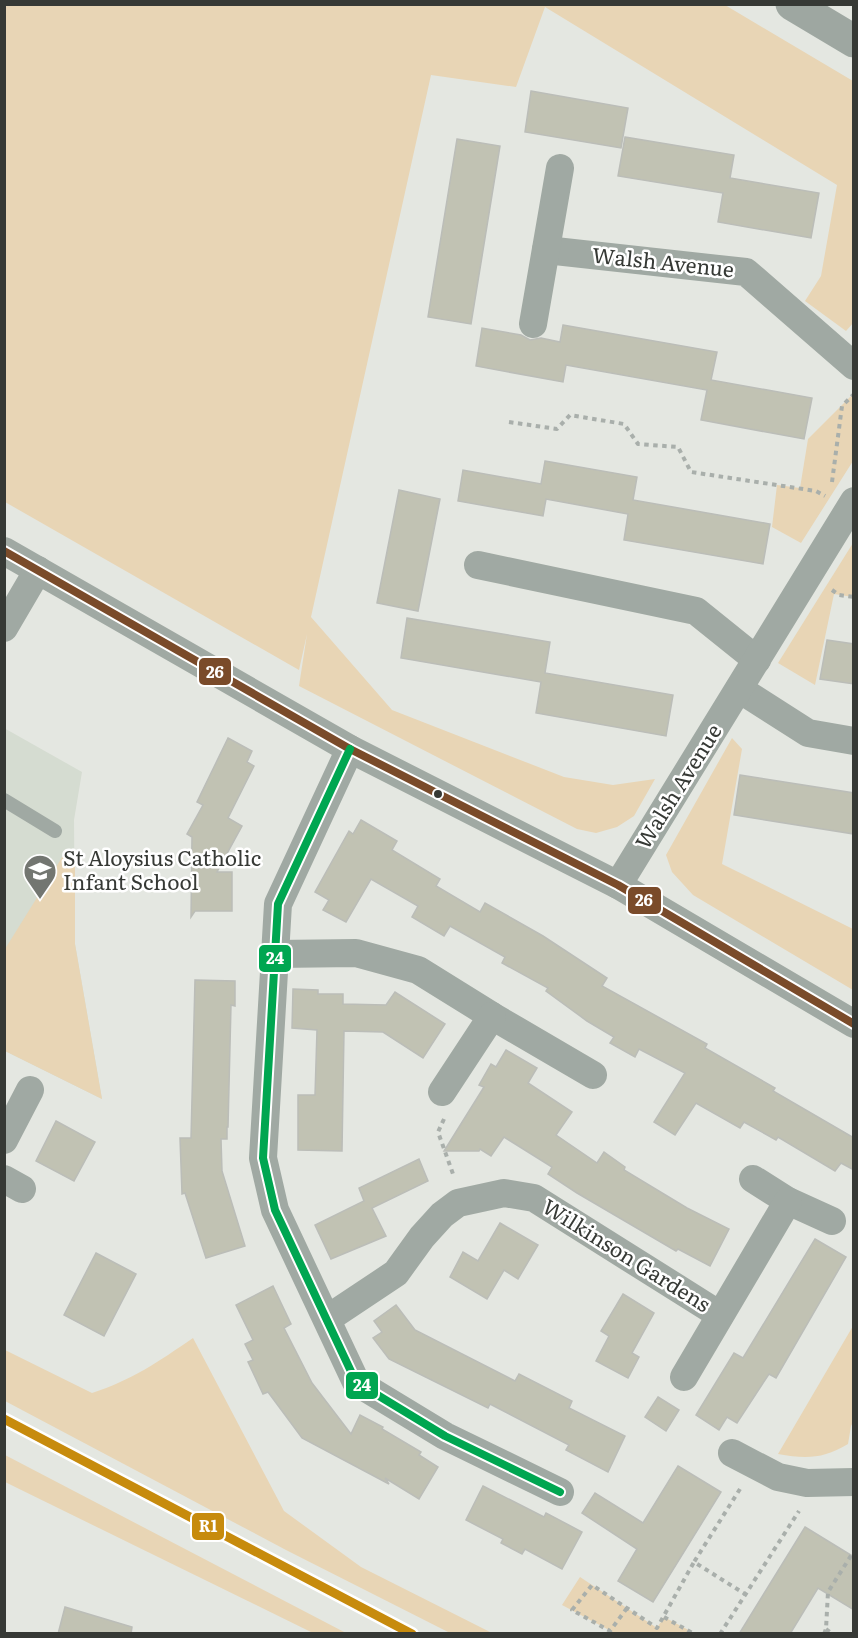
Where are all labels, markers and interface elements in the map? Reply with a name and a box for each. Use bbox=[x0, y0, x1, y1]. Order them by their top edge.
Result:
street label: Walsh Avenue bbox=[591, 238, 736, 283]
line badge: 26 bbox=[198, 657, 232, 686]
text: 26 bbox=[206, 659, 224, 683]
street label: Walsh Avenue bbox=[626, 717, 728, 854]
unlabelled marker bbox=[432, 788, 444, 800]
place label: St Aloysius Catholic Infant School bbox=[63, 841, 261, 896]
school or university icon: St Aloysius Catholic Infant School bbox=[22, 853, 58, 900]
line badge: 26 bbox=[627, 886, 662, 915]
text: 26 bbox=[635, 887, 653, 911]
line badge: 24 bbox=[258, 944, 292, 973]
text: 24 bbox=[266, 945, 284, 969]
street label: Wilkinson Gardens bbox=[537, 1190, 717, 1318]
line badge: 24 bbox=[345, 1371, 379, 1400]
text: 24 bbox=[353, 1372, 371, 1396]
line badge: R1 bbox=[191, 1512, 225, 1541]
text: R1 bbox=[199, 1513, 218, 1537]

